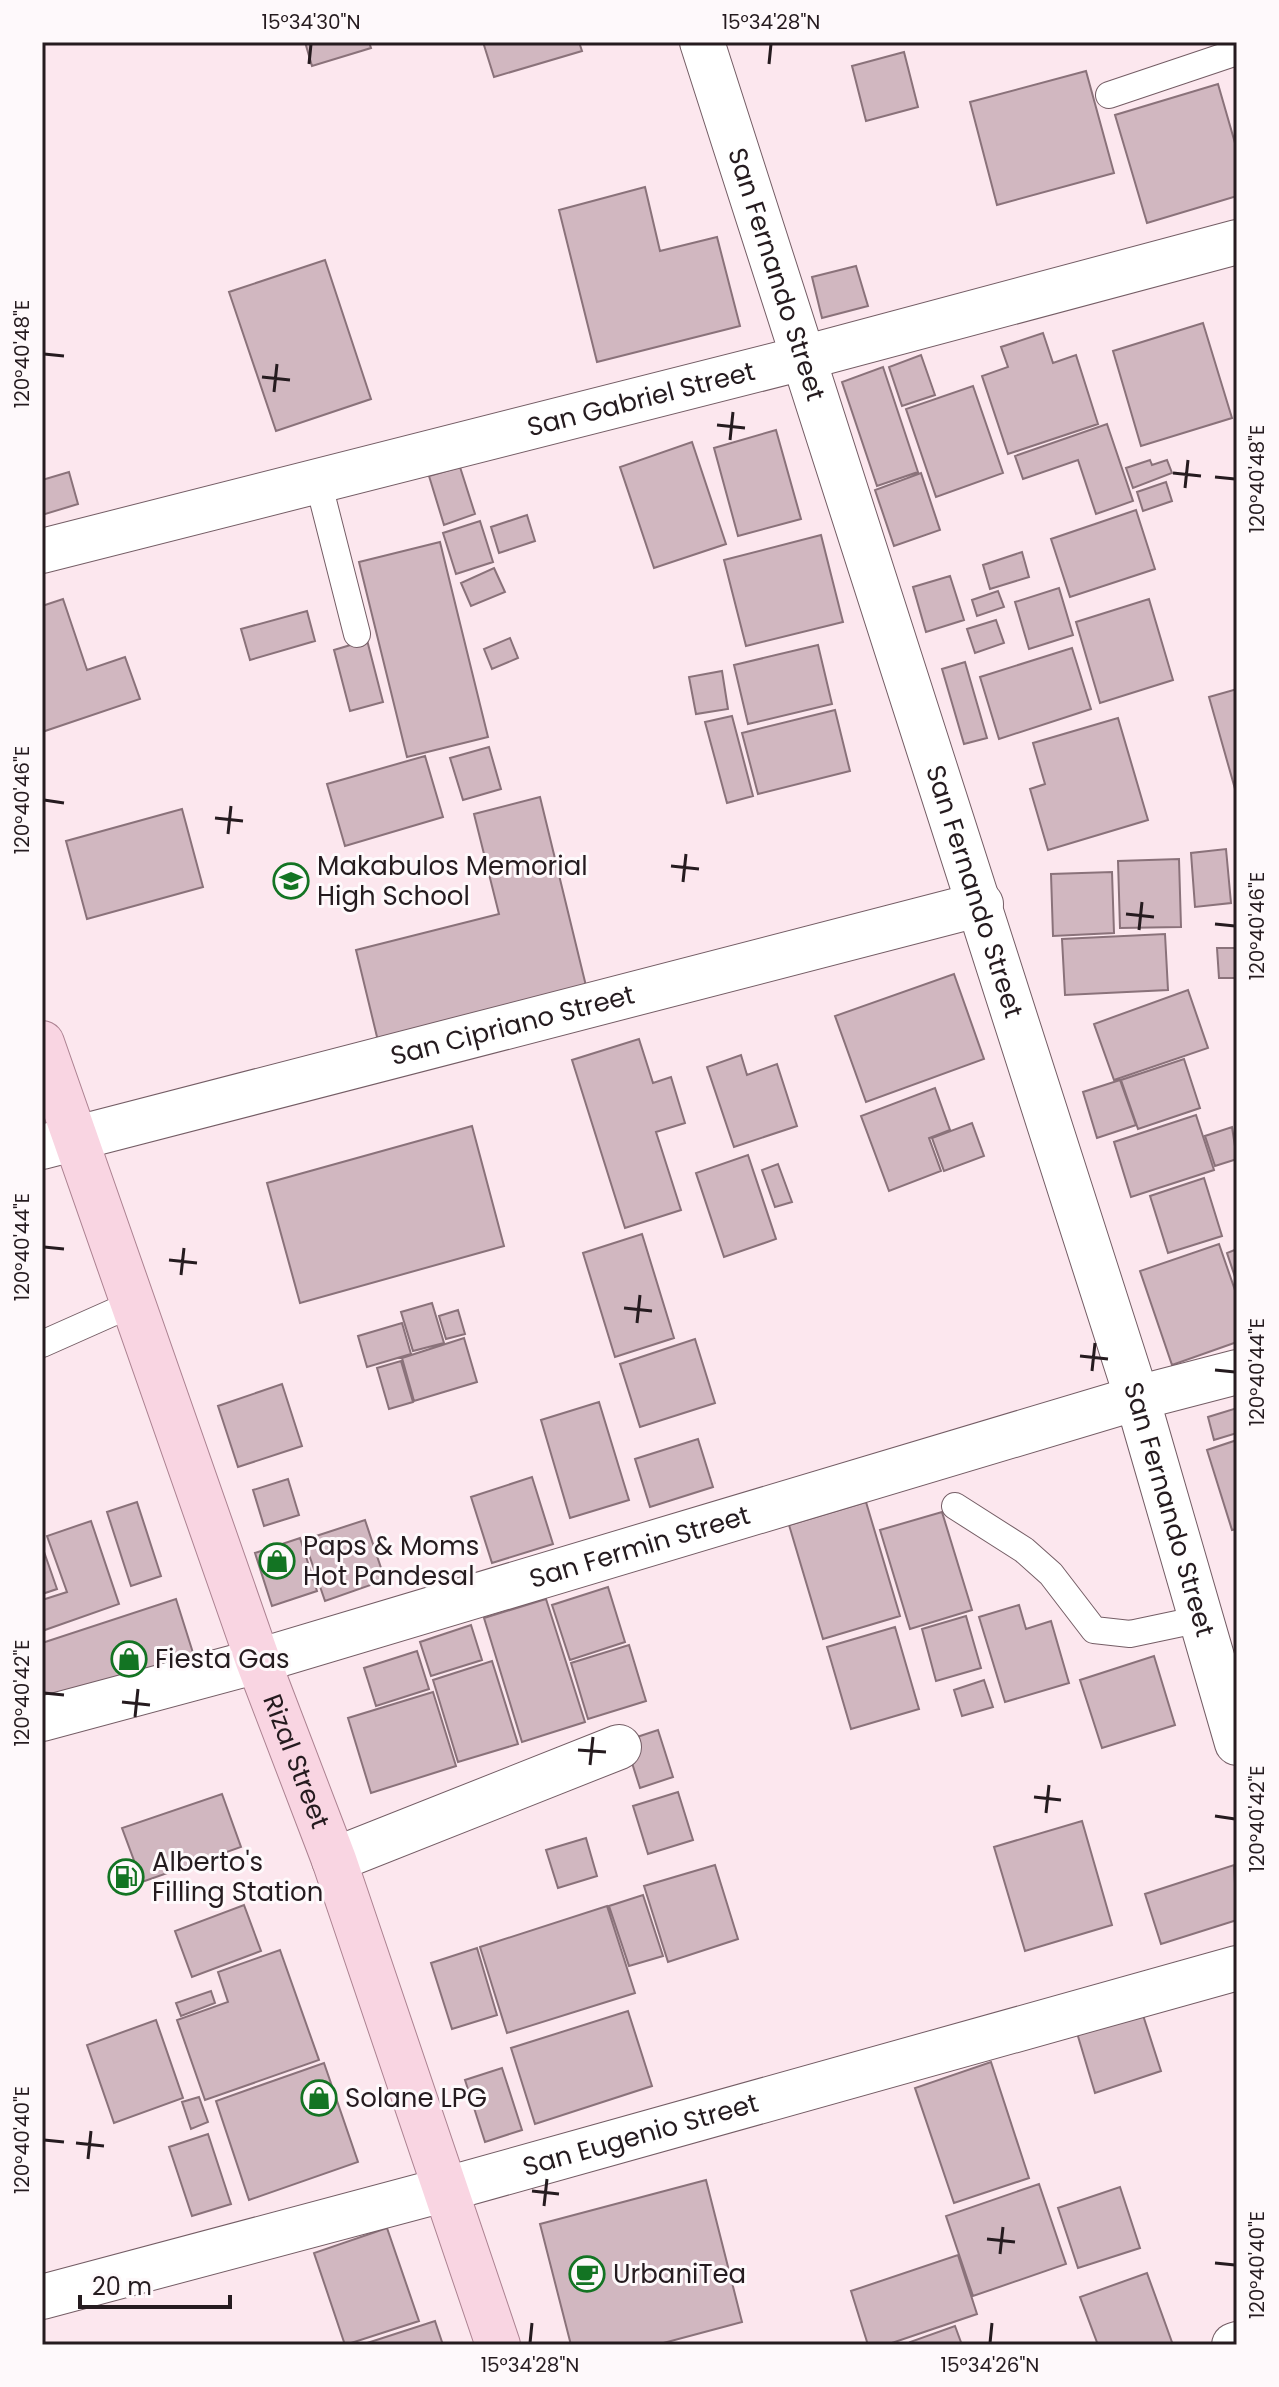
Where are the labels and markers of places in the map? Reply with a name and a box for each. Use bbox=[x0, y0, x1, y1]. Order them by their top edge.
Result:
place label: Makabulos Memorial High School bbox=[317, 848, 588, 914]
school or university icon: Makabulos Memorial High School bbox=[272, 862, 310, 900]
place label: Paps & Moms Hot Pandesal bbox=[303, 1528, 479, 1594]
shop icon: Paps & Moms Hot Pandesal bbox=[258, 1542, 296, 1580]
shop icon: Fiesta Gas bbox=[110, 1640, 148, 1678]
place label: Fiesta Gas bbox=[155, 1641, 290, 1677]
place label: Alberto's Filling Station bbox=[152, 1844, 323, 1910]
fuel station icon: Alberto's Filling Station bbox=[107, 1858, 145, 1896]
shop icon: Solane LPG bbox=[300, 2079, 338, 2117]
place label: Solane LPG bbox=[345, 2080, 487, 2116]
cafe icon: UrbaniTea bbox=[568, 2255, 606, 2293]
place label: UrbaniTea bbox=[613, 2256, 746, 2292]

